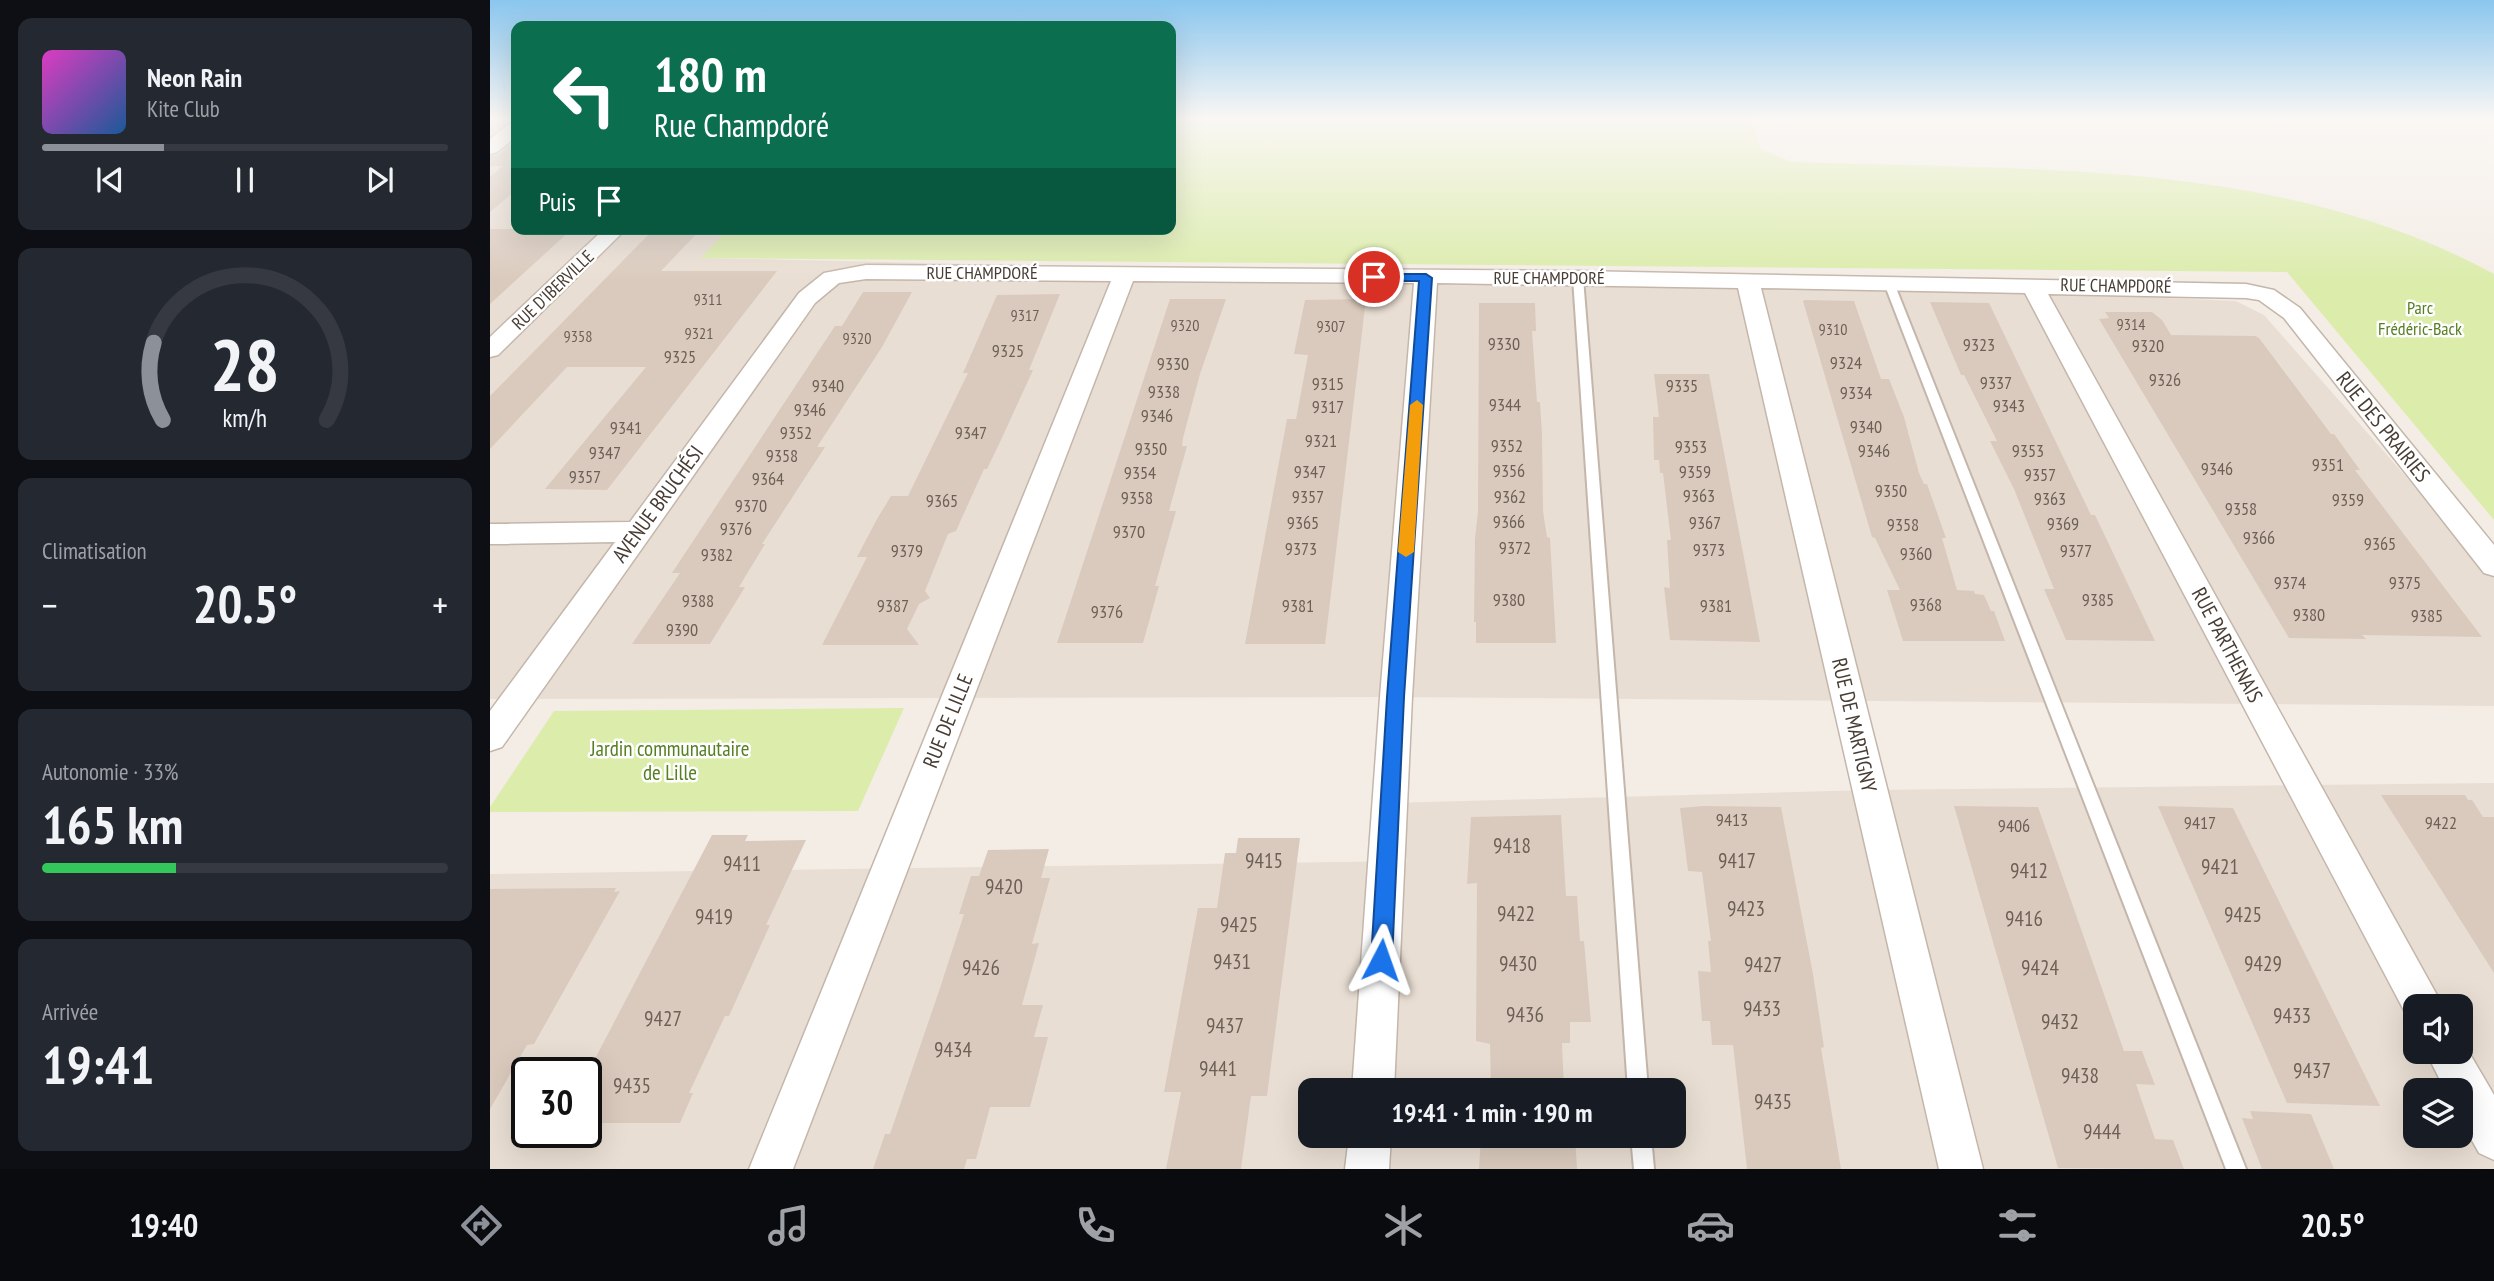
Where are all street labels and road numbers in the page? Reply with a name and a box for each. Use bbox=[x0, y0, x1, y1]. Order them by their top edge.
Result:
street label: RUE D'IBERVILLE bbox=[507, 245, 598, 334]
street label: RUE CHAMPDORÉ bbox=[926, 261, 1038, 284]
street label: RUE CHAMPDORÉ bbox=[1493, 266, 1605, 289]
street label: RUE CHAMPDORÉ bbox=[2060, 273, 2172, 298]
street label: RUE DES PRAIRIES bbox=[2330, 366, 2436, 488]
street label: AVENUE BRUCHÉSI bbox=[606, 440, 709, 568]
street label: RUE PARTHENAIS bbox=[2186, 583, 2269, 707]
street label: RUE DE MARTIGNY bbox=[1826, 655, 1883, 795]
street label: RUE DE LILLE bbox=[916, 670, 979, 772]

